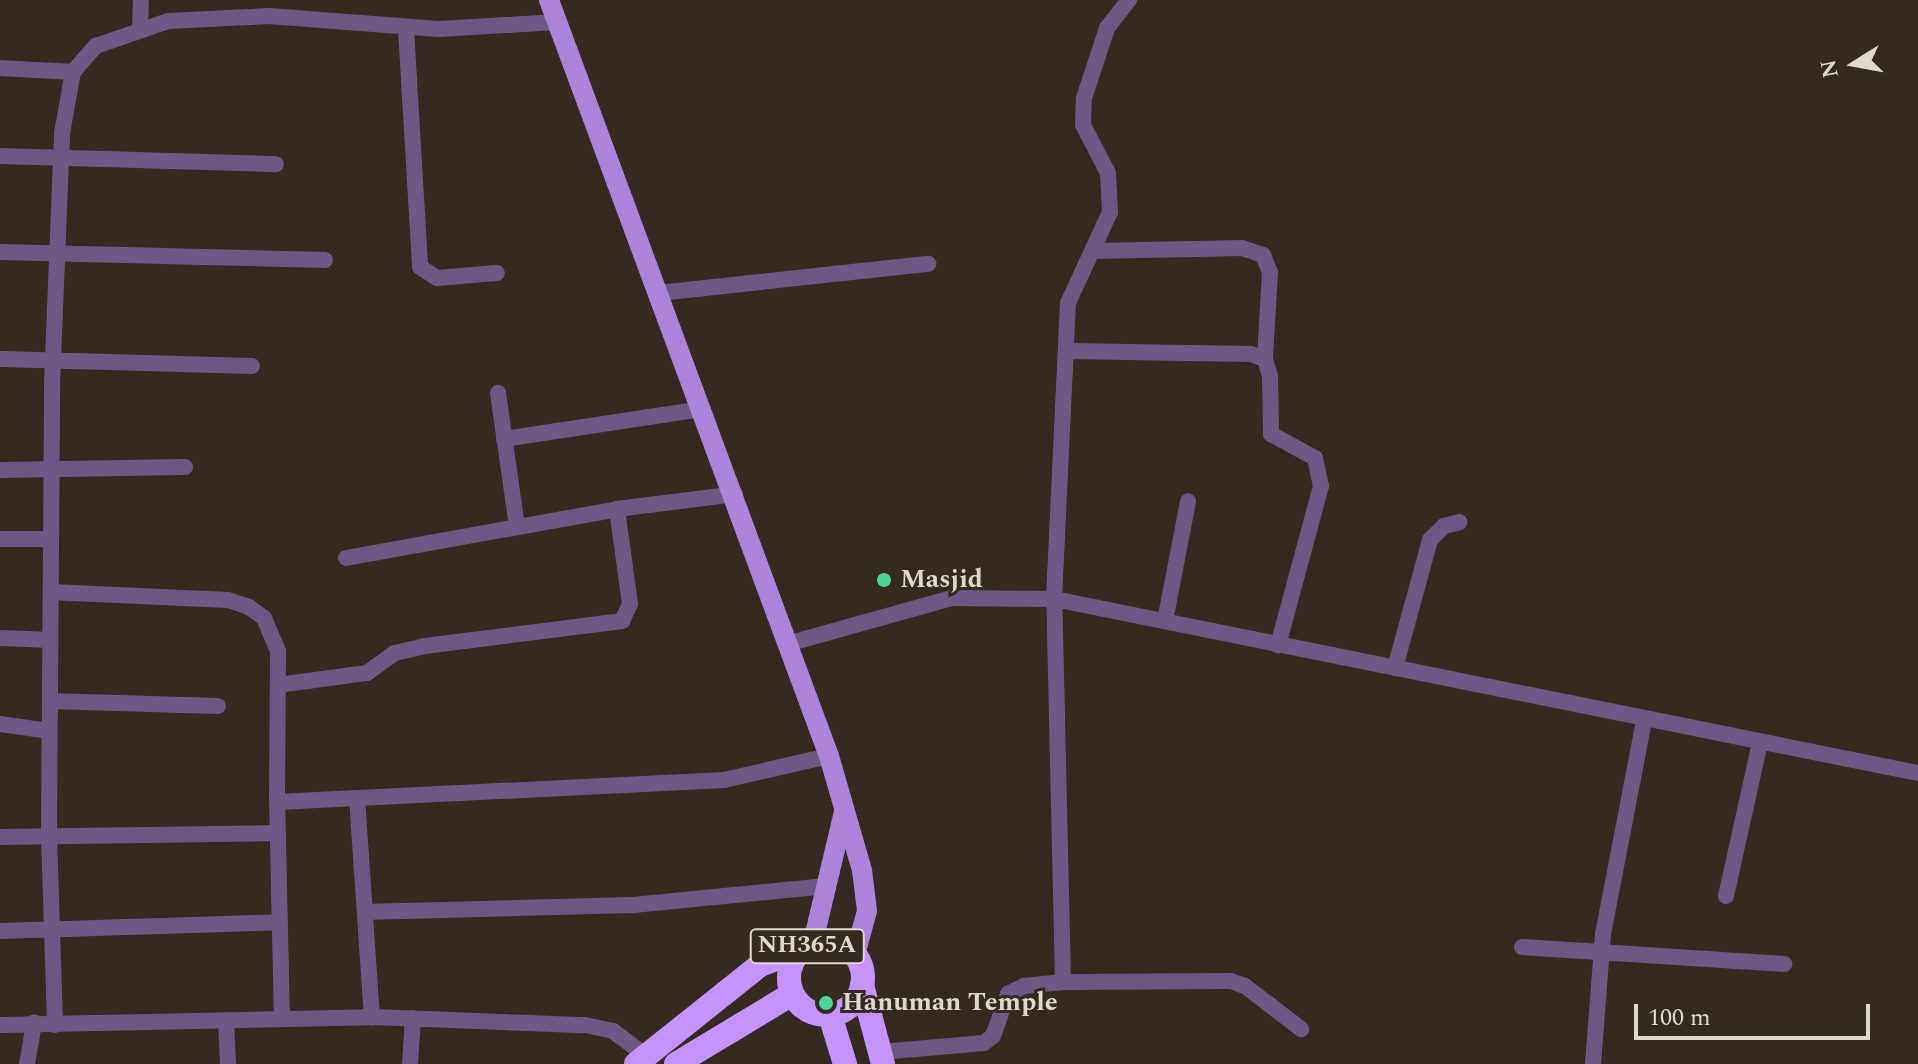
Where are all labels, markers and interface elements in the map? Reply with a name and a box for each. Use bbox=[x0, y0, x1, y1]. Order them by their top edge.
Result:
north arrow bbox=[1814, 24, 1894, 104]
text: N bbox=[1812, 57, 1848, 81]
place label: Masjid bbox=[900, 564, 983, 596]
marker: Masjid bbox=[875, 571, 893, 589]
road number: NH365A bbox=[749, 926, 865, 966]
place label: Hanuman Temple bbox=[842, 987, 1058, 1019]
scale bar bbox=[1638, 988, 1874, 1038]
marker: Hanuman Temple bbox=[817, 994, 835, 1012]
text: 100 m bbox=[1648, 1000, 1711, 1036]

